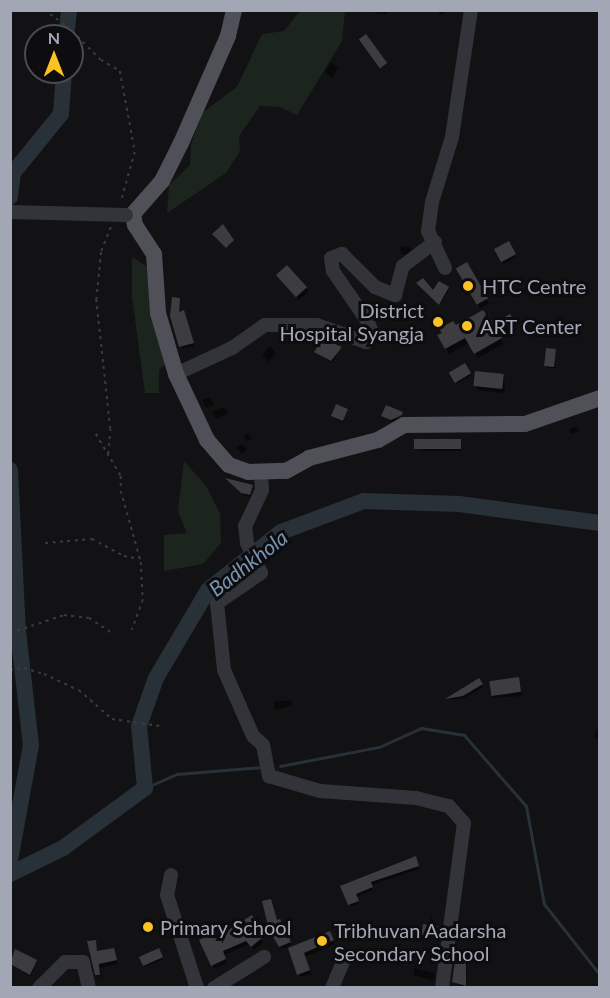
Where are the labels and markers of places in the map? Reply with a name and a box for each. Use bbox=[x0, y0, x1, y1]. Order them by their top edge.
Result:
place label: HTC Centre bbox=[482, 274, 586, 298]
marker: HTC Centre bbox=[459, 277, 477, 295]
place label: District Hospital Syangja bbox=[279, 298, 424, 345]
marker: District Hospital Syangja bbox=[429, 313, 447, 331]
place label: ART Center bbox=[480, 314, 582, 338]
marker: ART Center bbox=[458, 317, 476, 335]
place label: Primary School bbox=[160, 915, 292, 939]
place label: Tribhuvan Aadarsha Secondary School bbox=[334, 918, 507, 965]
marker: Primary School bbox=[141, 920, 155, 934]
marker: Tribhuvan Aadarsha Secondary School bbox=[315, 934, 329, 948]

